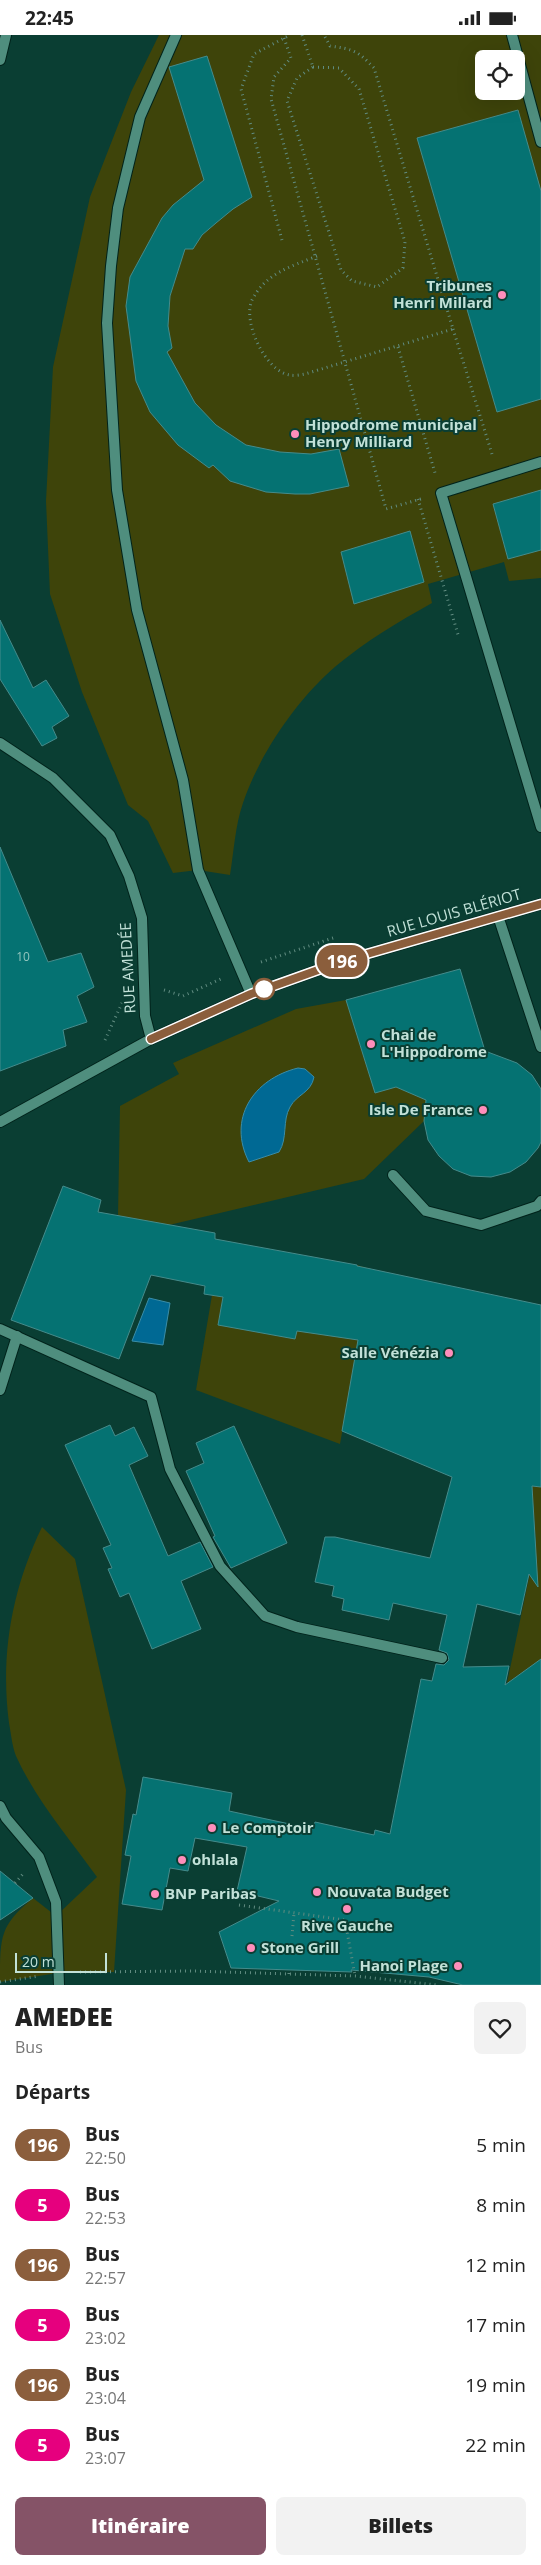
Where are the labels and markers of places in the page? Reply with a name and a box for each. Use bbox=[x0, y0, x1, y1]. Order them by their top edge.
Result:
place label: Tribunes Henri Millard bbox=[393, 275, 492, 312]
marker: Tribunes Henri Millard bbox=[496, 289, 508, 301]
place label: Hippodrome municipal Henry Milliard bbox=[305, 414, 477, 451]
marker: Hippodrome municipal Henry Milliard bbox=[289, 428, 301, 440]
unlabelled marker bbox=[253, 978, 275, 1000]
place label: Chai de L'Hippodrome bbox=[381, 1024, 487, 1061]
marker: Chai de L'Hippodrome bbox=[365, 1038, 377, 1050]
place label: Isle De France bbox=[369, 1099, 473, 1119]
marker: Isle De France bbox=[477, 1104, 489, 1116]
place label: Salle Vénézia bbox=[341, 1342, 439, 1362]
marker: Salle Vénézia bbox=[443, 1347, 455, 1359]
place label: Le Comptoir bbox=[222, 1817, 314, 1837]
marker: Le Comptoir bbox=[206, 1822, 218, 1834]
place label: ohlala bbox=[192, 1849, 238, 1869]
marker: ohlala bbox=[176, 1854, 188, 1866]
place label: Nouvata Budget bbox=[327, 1881, 449, 1901]
place label: BNP Paribas bbox=[165, 1883, 256, 1903]
marker: Nouvata Budget bbox=[311, 1886, 323, 1898]
marker: BNP Paribas bbox=[149, 1888, 161, 1900]
marker: Rive Gauche bbox=[341, 1903, 353, 1915]
place label: Rive Gauche bbox=[301, 1915, 393, 1935]
place label: Stone Grill bbox=[261, 1937, 339, 1957]
marker: Stone Grill bbox=[245, 1942, 257, 1954]
place label: Hanoi Plage bbox=[359, 1955, 448, 1975]
marker: Hanoi Plage bbox=[452, 1960, 464, 1972]

